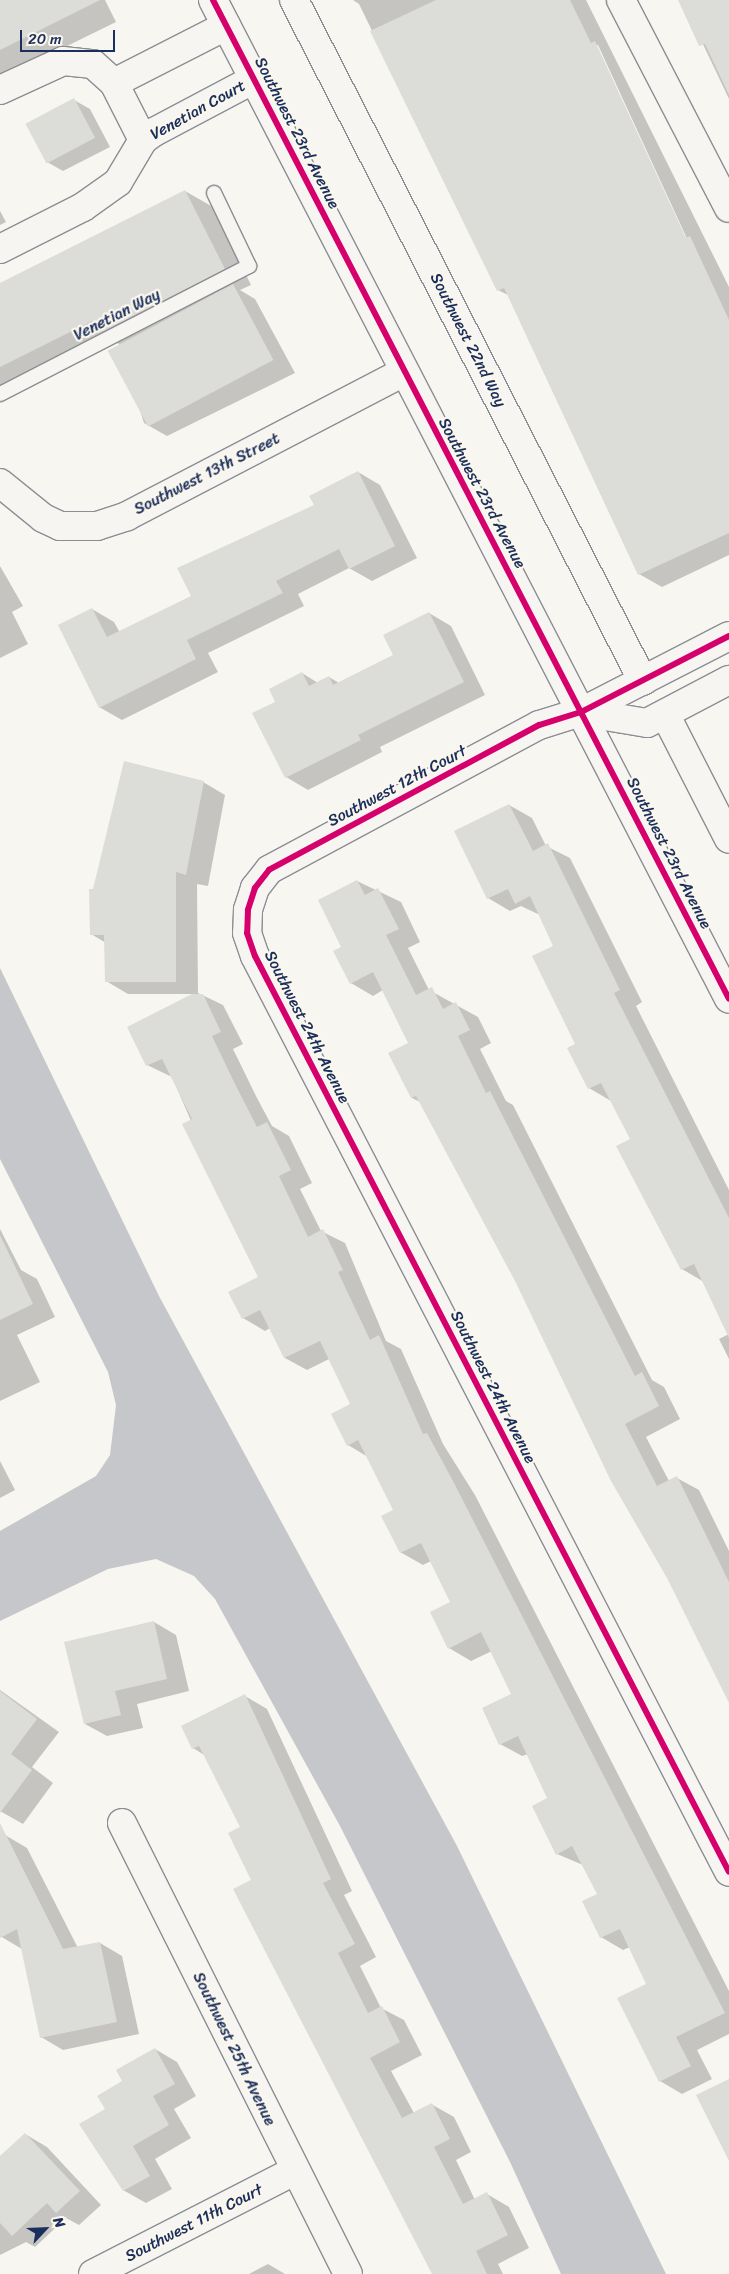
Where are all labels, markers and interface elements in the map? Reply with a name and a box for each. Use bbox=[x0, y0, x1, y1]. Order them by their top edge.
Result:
scale bar bbox=[22, 20, 118, 52]
text: 20 m bbox=[28, 26, 62, 52]
street label: Southwest 23rd Avenue bbox=[250, 54, 344, 212]
street label: Venetian Court bbox=[147, 76, 249, 144]
street label: Southwest 22nd Way bbox=[426, 270, 510, 410]
street label: Venetian Way bbox=[71, 285, 163, 345]
street label: Southwest 23rd Avenue bbox=[434, 414, 530, 572]
street label: Southwest 13th Street bbox=[131, 429, 283, 519]
street label: Southwest 12th Court bbox=[324, 741, 470, 831]
street label: Southwest 23rd Avenue bbox=[622, 774, 716, 932]
street label: Southwest 24th Avenue bbox=[260, 947, 354, 1107]
street label: Southwest 24th Avenue bbox=[446, 1307, 540, 1467]
street label: Southwest 25th Avenue bbox=[188, 1969, 280, 2129]
street label: Southwest 11th Court bbox=[122, 2180, 266, 2266]
north arrow bbox=[20, 2204, 70, 2254]
text: N bbox=[46, 2213, 72, 2232]

